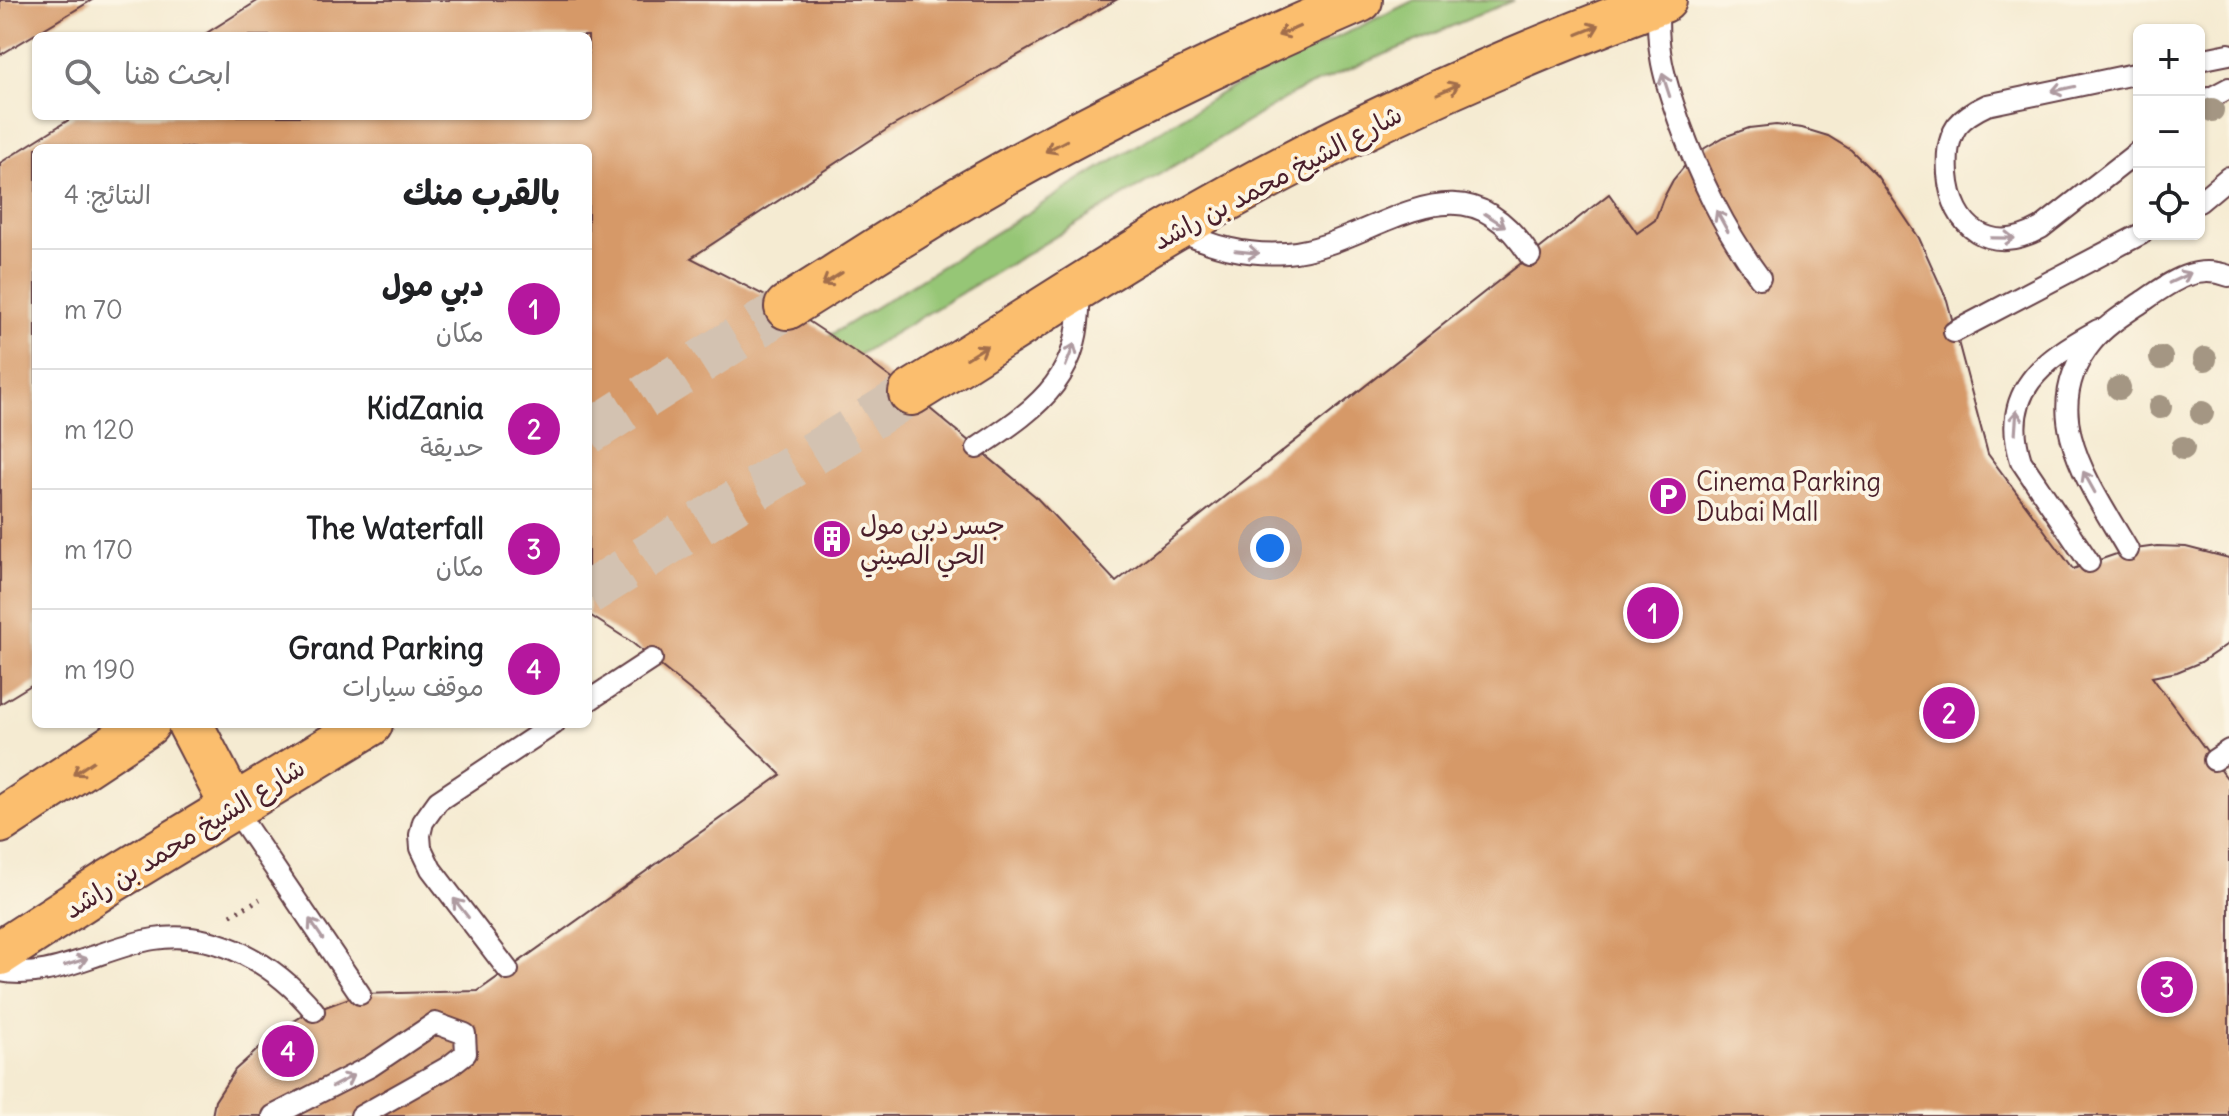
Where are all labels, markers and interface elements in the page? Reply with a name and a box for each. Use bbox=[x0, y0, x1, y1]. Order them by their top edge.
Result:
one-way arrow bbox=[1575, 22, 1600, 36]
one-way arrow bbox=[1277, 24, 1302, 39]
map controls bbox=[2133, 24, 2205, 240]
button: + bbox=[2133, 24, 2205, 96]
search box bbox=[32, 32, 592, 120]
icon: search bbox=[60, 54, 104, 98]
text: ابحث هنا bbox=[124, 54, 231, 92]
one-way arrow bbox=[1658, 73, 1673, 98]
one-way arrow bbox=[1436, 81, 1460, 96]
one-way arrow bbox=[2050, 82, 2076, 97]
button: − bbox=[2133, 96, 2205, 168]
street label: شارع الشيخ محمد بن راشد bbox=[1146, 97, 1408, 259]
one-way arrow bbox=[1044, 139, 1068, 155]
button: locate bbox=[2133, 168, 2205, 240]
text: بالقرب منك bbox=[403, 171, 560, 214]
text: النتائج: 4 bbox=[64, 178, 151, 211]
one-way arrow bbox=[1714, 210, 1730, 233]
one-way arrow bbox=[1483, 212, 1506, 228]
one-way arrow bbox=[1989, 230, 2015, 246]
one-way arrow bbox=[1233, 244, 1260, 259]
text: دبي مول bbox=[382, 266, 484, 304]
one-way arrow bbox=[2167, 270, 2191, 285]
one-way arrow bbox=[822, 271, 844, 287]
text: 70 m bbox=[64, 293, 123, 326]
text: 1 bbox=[529, 293, 539, 326]
text: مكان bbox=[436, 316, 484, 349]
one-way arrow bbox=[1064, 343, 1078, 368]
one-way arrow bbox=[965, 344, 988, 360]
text: KidZania bbox=[366, 389, 484, 427]
one-way arrow bbox=[2009, 409, 2024, 436]
text: 120 m bbox=[64, 413, 135, 446]
text: 2 bbox=[527, 413, 541, 446]
text: حديقة bbox=[420, 430, 484, 463]
place label: Cinema Parking Dubai Mall bbox=[1696, 465, 1881, 528]
one-way arrow bbox=[2081, 471, 2096, 495]
parking icon: Cinema Parking Dubai Mall bbox=[1647, 475, 1689, 517]
place label: جسر دبي مول الحي الصيني bbox=[860, 508, 1005, 578]
text: The Waterfall bbox=[306, 509, 484, 547]
building icon: جسر دبي مول الحي الصيني bbox=[811, 518, 853, 560]
your location bbox=[1250, 528, 1290, 568]
text: 170 m bbox=[64, 533, 133, 566]
text: 3 bbox=[527, 533, 541, 566]
text: مكان bbox=[436, 550, 484, 583]
pin: 1 bbox=[1627, 583, 1679, 643]
text: Grand Parking bbox=[288, 629, 484, 667]
text: 190 m bbox=[64, 653, 135, 686]
text: 4 bbox=[526, 653, 542, 686]
text: موقف سيارات bbox=[342, 670, 484, 703]
pin: 2 bbox=[1923, 683, 1975, 743]
street label: شارع الشيخ محمد بن راشد bbox=[57, 750, 312, 927]
one-way arrow bbox=[72, 759, 94, 776]
one-way arrow bbox=[452, 898, 469, 919]
one-way arrow bbox=[308, 919, 324, 941]
one-way arrow bbox=[63, 954, 89, 969]
pin: 3 bbox=[2141, 957, 2193, 1017]
pin: 4 bbox=[262, 1021, 314, 1081]
one-way arrow bbox=[331, 1073, 354, 1089]

